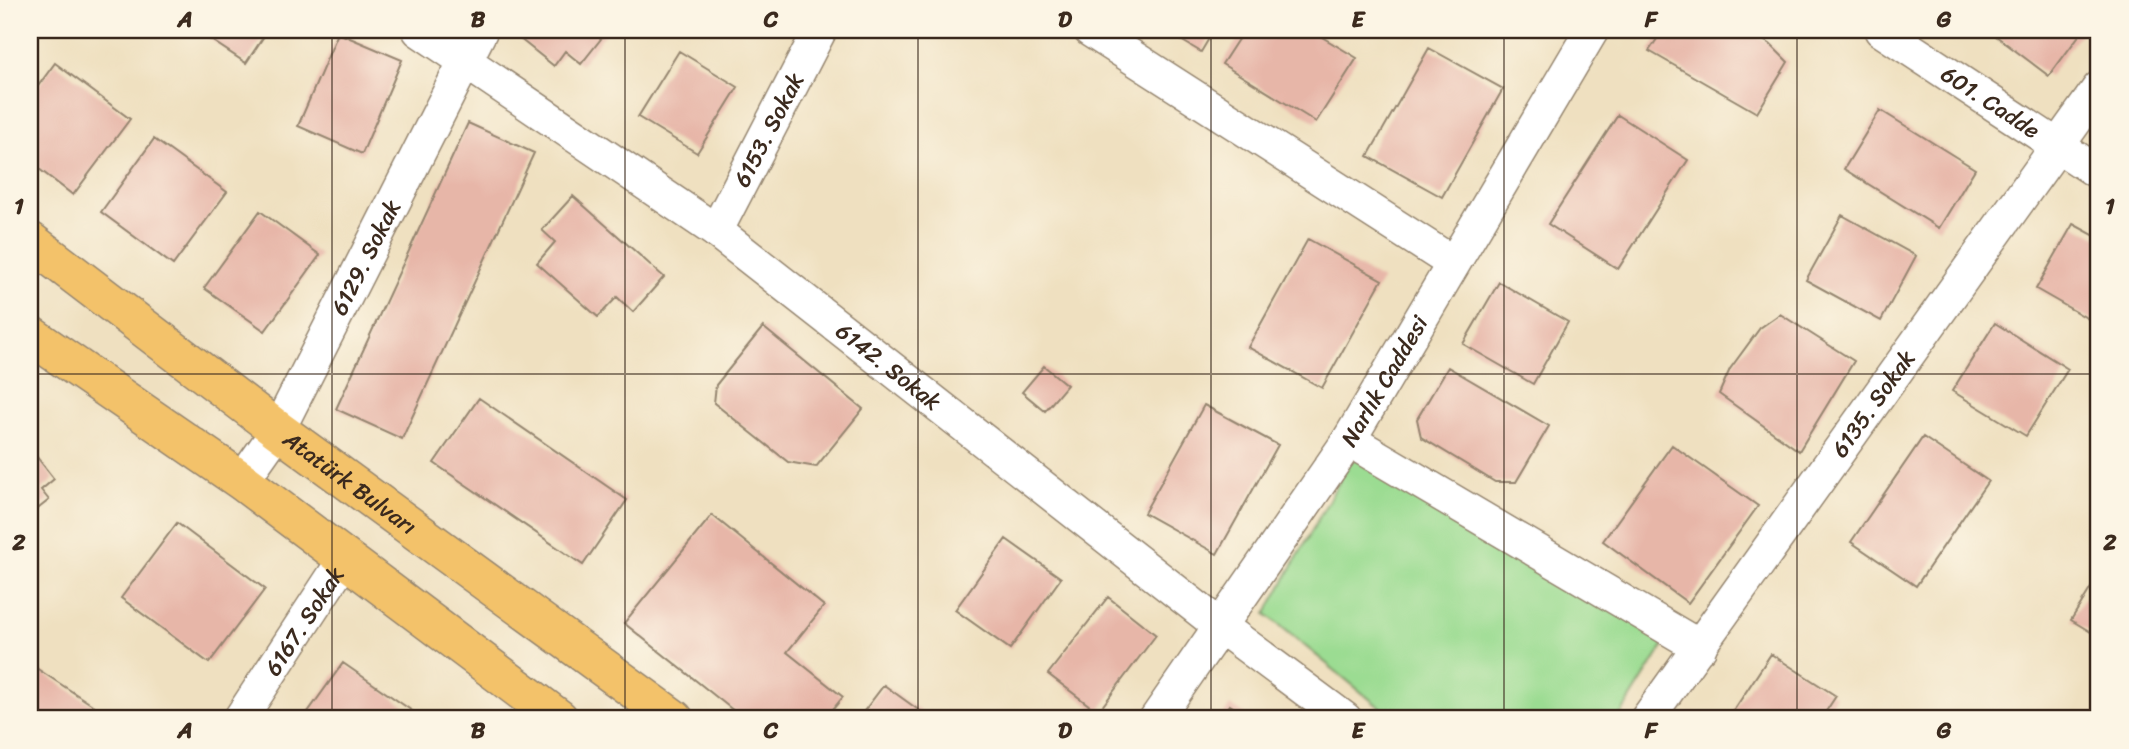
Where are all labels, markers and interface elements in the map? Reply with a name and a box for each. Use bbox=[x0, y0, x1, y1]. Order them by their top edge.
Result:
text: A bbox=[176, 0, 193, 40]
text: B bbox=[471, 0, 486, 40]
text: C bbox=[763, 0, 779, 40]
text: D bbox=[1058, 0, 1073, 40]
text: E bbox=[1352, 0, 1367, 40]
text: F bbox=[1644, 0, 1659, 40]
text: G bbox=[1936, 0, 1952, 40]
street label: 601. Cadde bbox=[1932, 54, 2049, 150]
street label: 6153. Sokak bbox=[722, 65, 815, 195]
text: 1 bbox=[14, 186, 24, 227]
text: 1 bbox=[2105, 186, 2115, 227]
street label: 6129. Sokak bbox=[319, 192, 412, 323]
street label: Narlık Caddesi bbox=[1329, 307, 1439, 455]
street label: 6142. Sokak bbox=[827, 311, 951, 421]
street label: 6135. Sokak bbox=[1820, 341, 1926, 466]
street label: Atatürk Bulvarı bbox=[273, 419, 426, 546]
text: 2 bbox=[11, 522, 26, 563]
text: 2 bbox=[2102, 522, 2117, 563]
street label: 6167. Sokak bbox=[253, 558, 355, 684]
text: A bbox=[176, 710, 193, 749]
text: B bbox=[471, 710, 486, 749]
text: C bbox=[763, 710, 779, 749]
text: D bbox=[1058, 710, 1073, 749]
text: E bbox=[1352, 710, 1367, 749]
text: F bbox=[1644, 710, 1659, 749]
text: G bbox=[1936, 710, 1952, 749]

